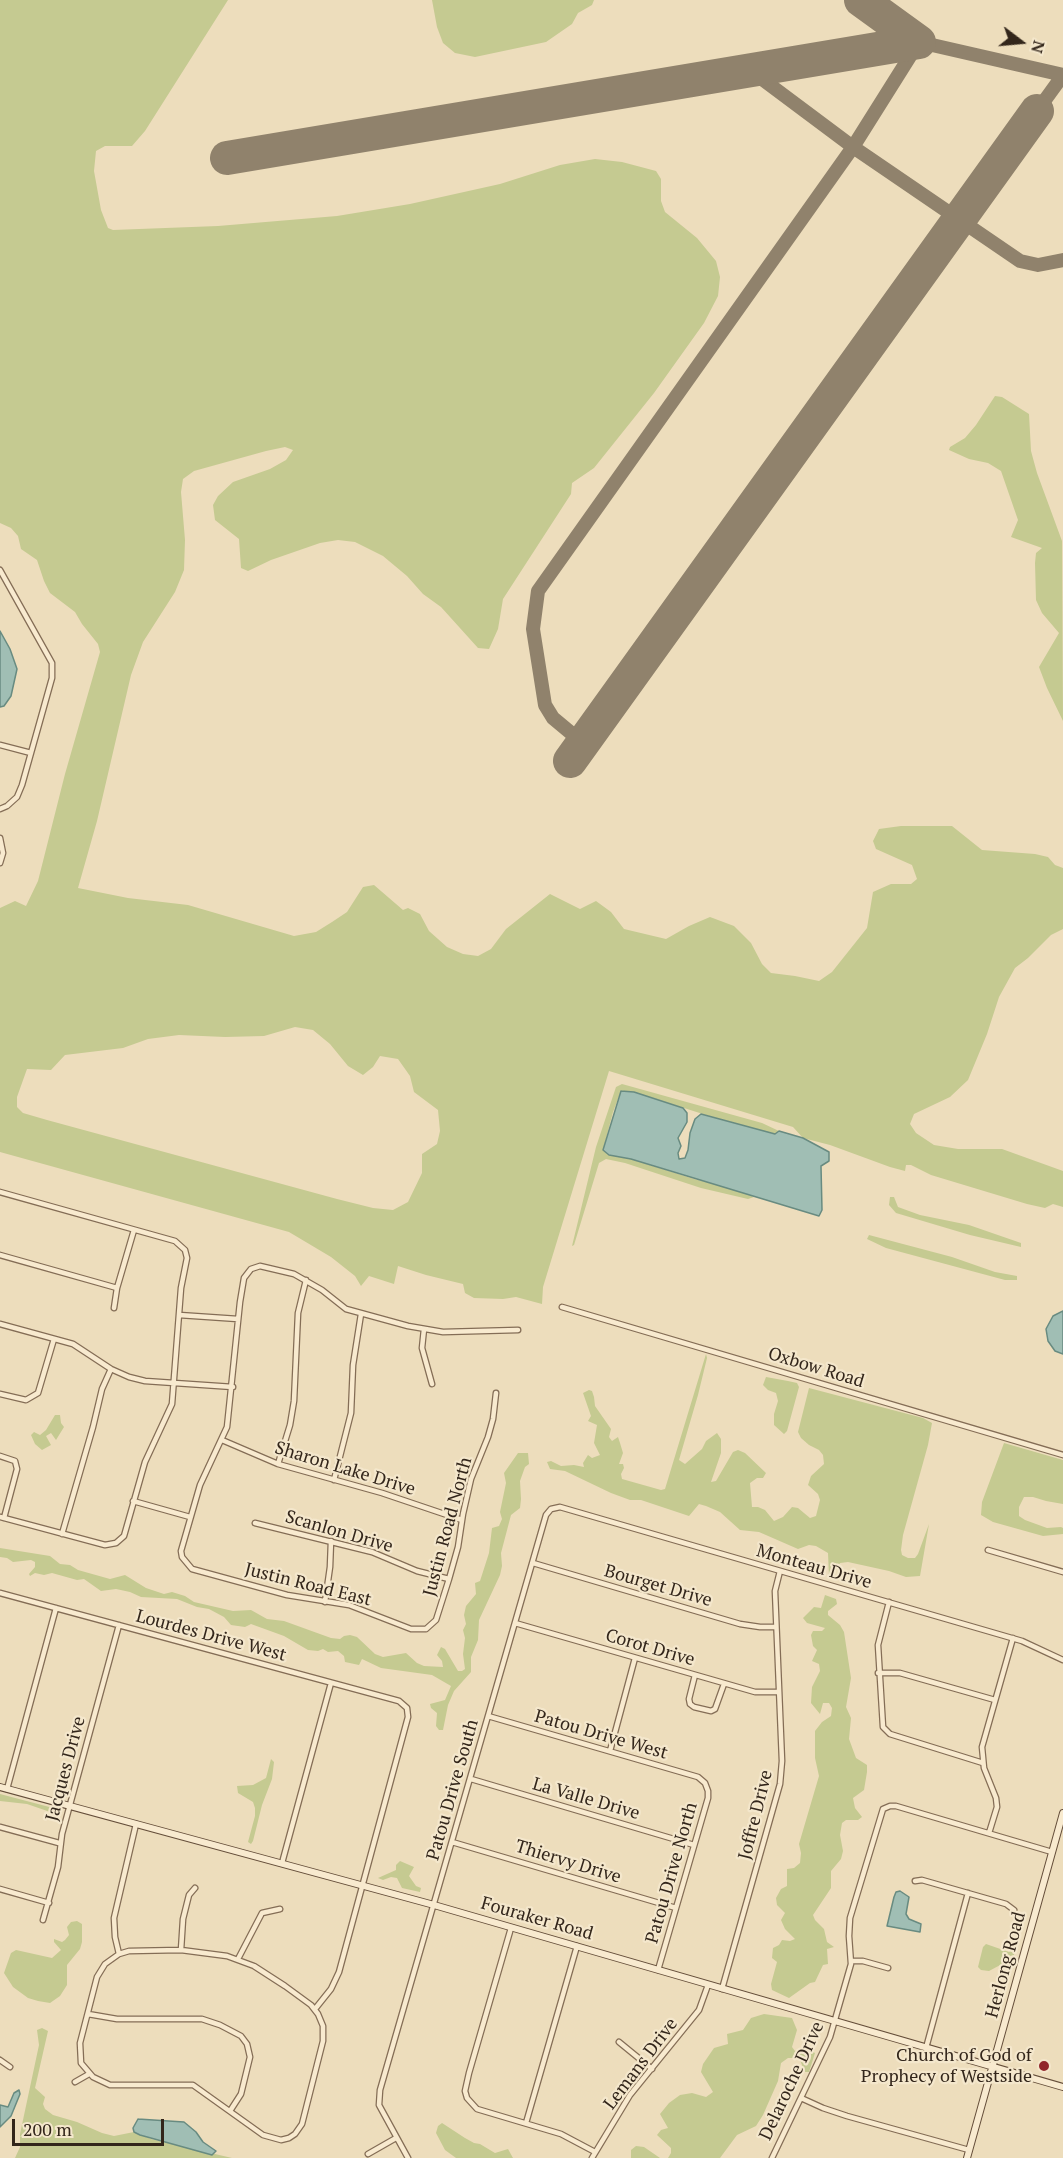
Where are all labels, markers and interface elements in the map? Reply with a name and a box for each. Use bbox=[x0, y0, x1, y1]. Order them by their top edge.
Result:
north arrow bbox=[991, 12, 1051, 72]
text: N bbox=[1026, 38, 1051, 56]
street label: Oxbow Road bbox=[765, 1343, 867, 1393]
street label: Sharon Lake Drive bbox=[272, 1437, 418, 1501]
street label: Justin Road North bbox=[419, 1455, 477, 1599]
street label: Scanlon Drive bbox=[283, 1506, 395, 1558]
street label: Monteau Drive bbox=[754, 1540, 874, 1594]
street label: Justin Road East bbox=[242, 1559, 374, 1611]
street label: Bourget Drive bbox=[602, 1560, 714, 1612]
street label: Lourdes Drive West bbox=[133, 1606, 289, 1666]
street label: Corot Drive bbox=[603, 1625, 697, 1671]
street label: Patou Drive West bbox=[532, 1706, 670, 1764]
street label: Jacques Drive bbox=[42, 1714, 90, 1824]
street label: Patou Drive South bbox=[423, 1717, 483, 1863]
street label: Joffre Drive bbox=[734, 1768, 778, 1862]
street label: La Valle Drive bbox=[530, 1773, 642, 1825]
street label: Patou Drive North bbox=[642, 1800, 702, 1946]
street label: Thiervy Drive bbox=[513, 1836, 623, 1888]
street label: Fouraker Road bbox=[478, 1893, 596, 1945]
street label: Herlong Road bbox=[981, 1909, 1031, 2021]
street label: Lemans Drive bbox=[599, 2014, 683, 2114]
street label: Delaroche Drive bbox=[755, 2018, 829, 2144]
place label: Church of God of Prophecy of Westside bbox=[861, 2045, 1032, 2088]
marker: Church of God of Prophecy of Westside bbox=[1037, 2059, 1051, 2073]
scale bar bbox=[15, 2107, 166, 2145]
text: 200 m bbox=[23, 2117, 72, 2141]

